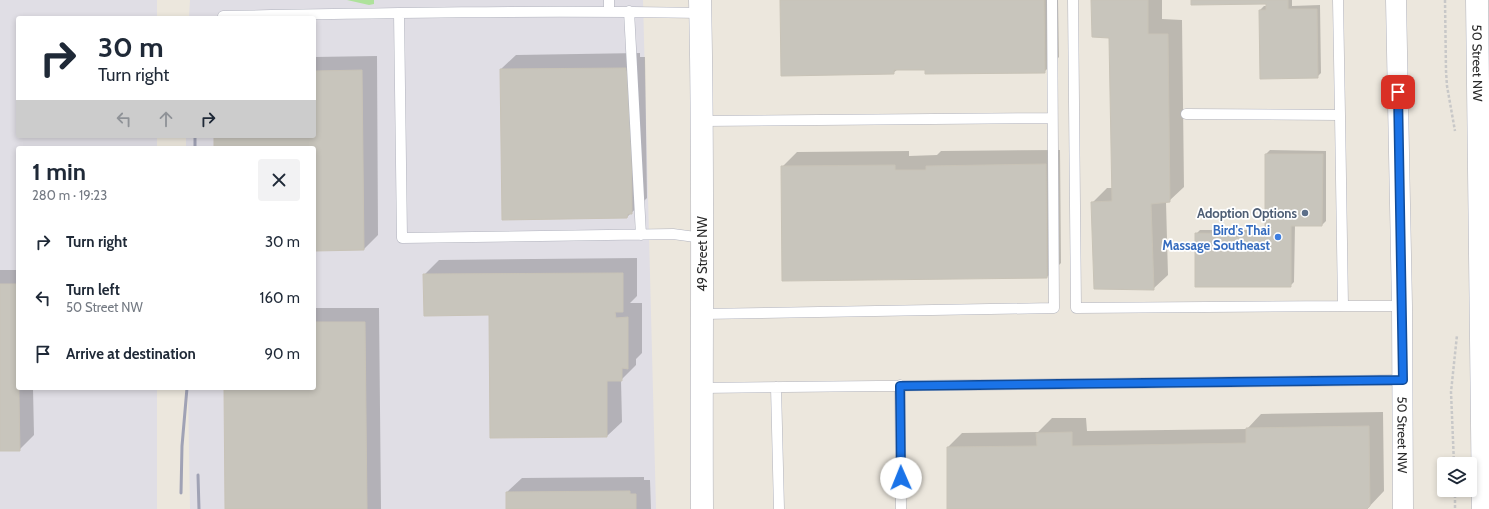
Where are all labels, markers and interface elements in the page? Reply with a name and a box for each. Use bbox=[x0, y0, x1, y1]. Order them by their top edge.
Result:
street label: 50 Street NW bbox=[1469, 24, 1486, 102]
text: 30 m bbox=[98, 30, 164, 64]
icon: right bbox=[32, 32, 84, 84]
text: Turn right bbox=[98, 64, 169, 86]
pin bbox=[1381, 75, 1415, 109]
icon: arrive bbox=[1387, 81, 1409, 103]
icon: left bbox=[113, 108, 135, 130]
icon: ahead bbox=[155, 108, 177, 130]
icon: right bbox=[197, 108, 219, 130]
text: 1 min bbox=[32, 157, 86, 186]
button: close bbox=[258, 159, 300, 201]
text: 280 m · 19:23 bbox=[32, 187, 107, 203]
place label: Adoption Options bbox=[1197, 205, 1297, 221]
marker: Adoption Options bbox=[1300, 208, 1310, 218]
street label: 49 Street NW bbox=[694, 215, 710, 292]
place label: Bird's Thai Massage Southeast bbox=[1162, 222, 1271, 253]
icon: right bbox=[32, 231, 54, 253]
marker: Bird's Thai Massage Southeast bbox=[1273, 232, 1283, 242]
text: Turn right bbox=[66, 233, 127, 251]
text: 30 m bbox=[265, 233, 300, 251]
text: Turn left bbox=[66, 281, 120, 299]
icon: left bbox=[32, 287, 54, 309]
text: 160 m bbox=[260, 289, 300, 307]
text: 50 Street NW bbox=[66, 299, 143, 315]
icon: arrive bbox=[32, 343, 54, 365]
text: Arrive at destination bbox=[66, 345, 196, 363]
text: 90 m bbox=[264, 345, 300, 363]
street label: 50 Street NW bbox=[1394, 396, 1411, 474]
position arrow bbox=[880, 457, 922, 499]
map controls bbox=[1437, 457, 1477, 497]
button: layers bbox=[1437, 457, 1477, 497]

